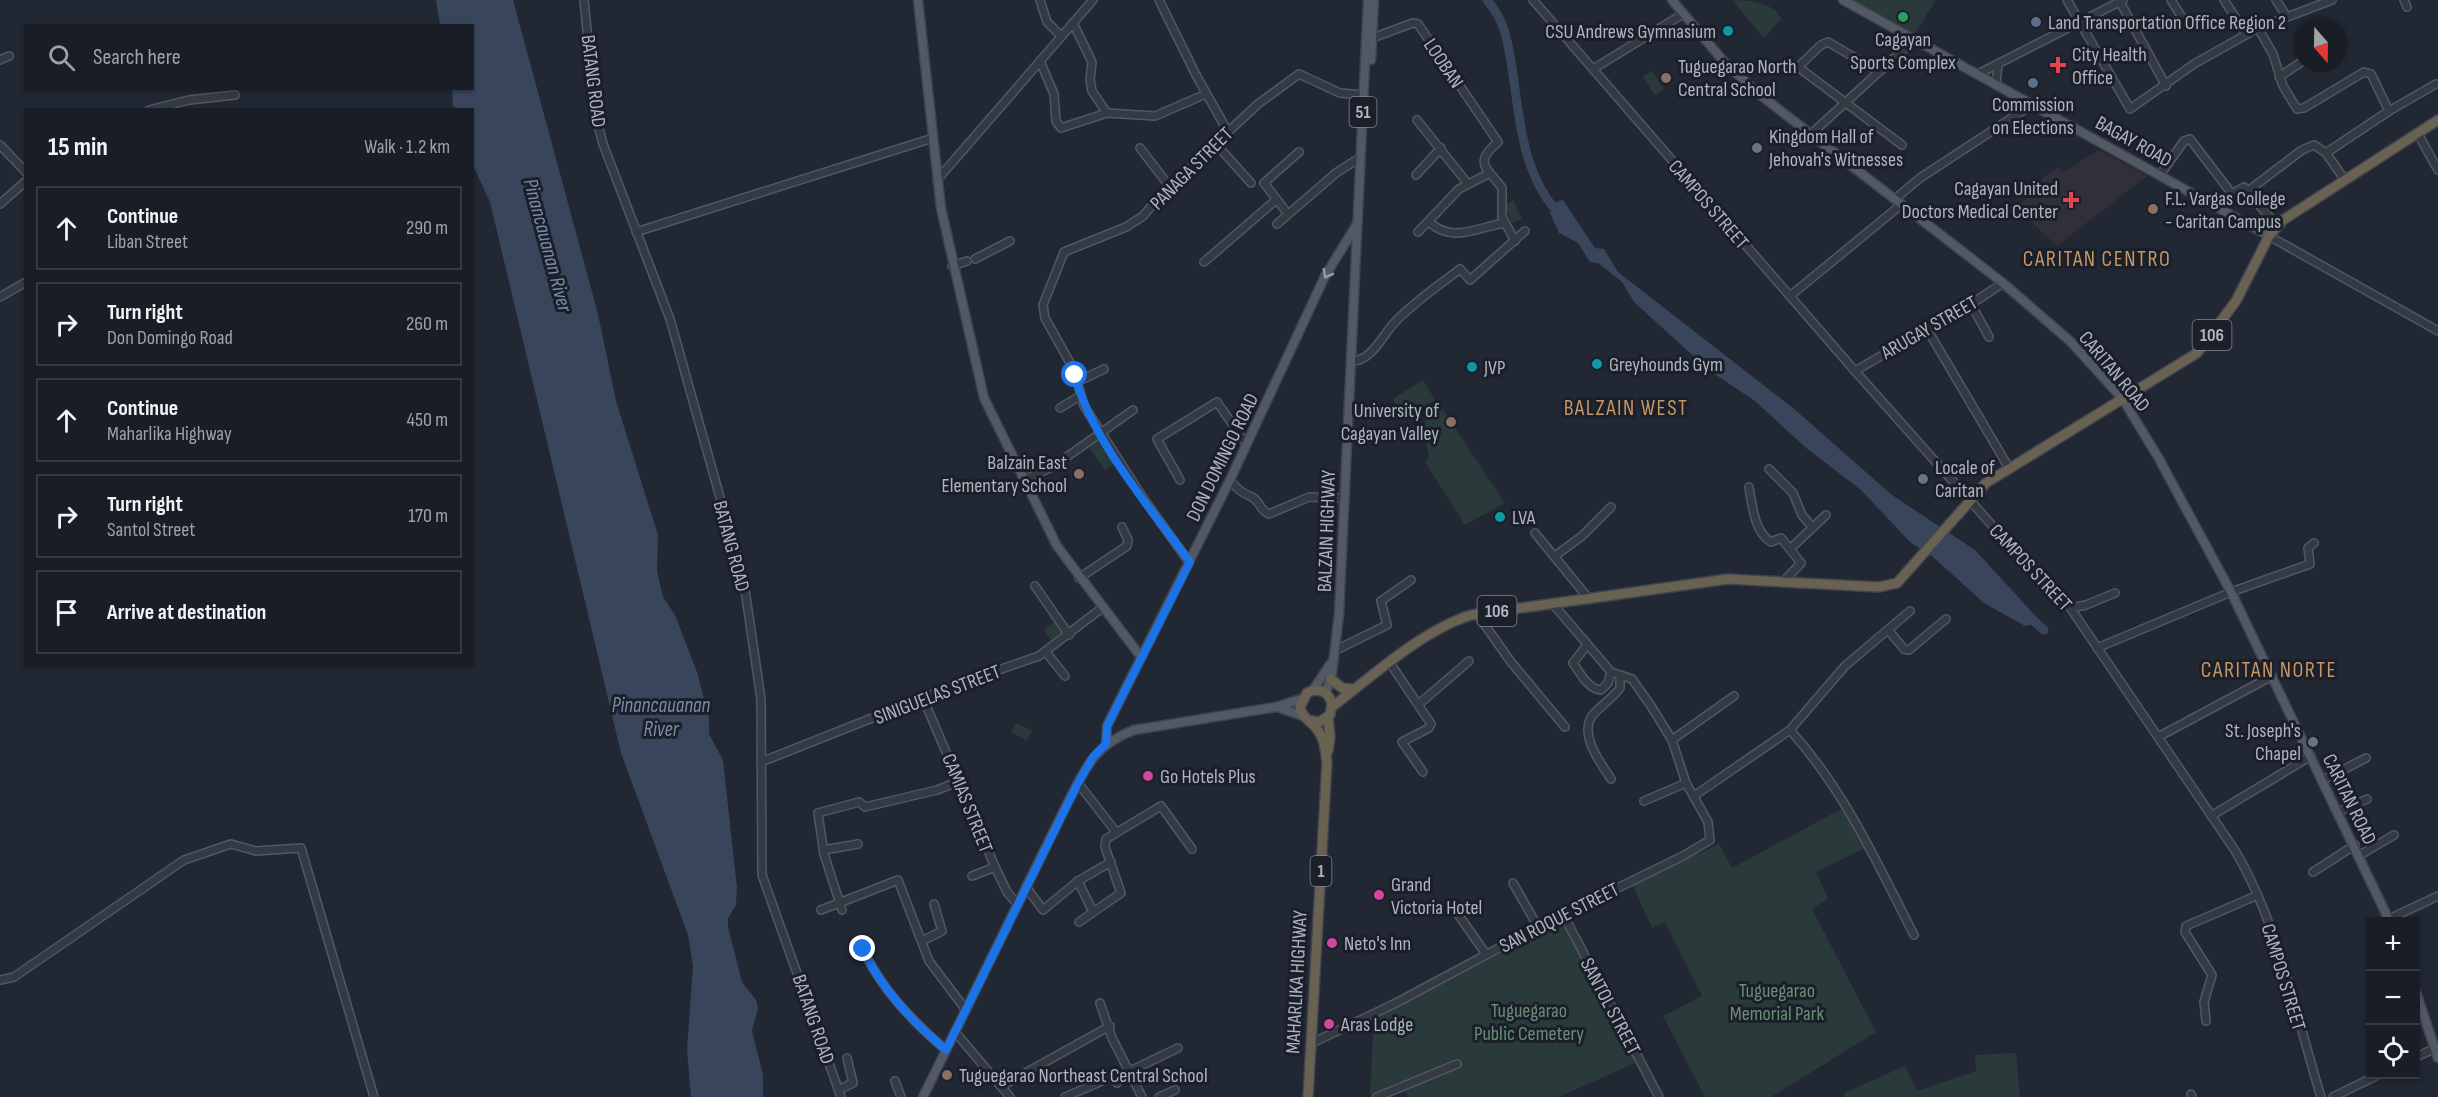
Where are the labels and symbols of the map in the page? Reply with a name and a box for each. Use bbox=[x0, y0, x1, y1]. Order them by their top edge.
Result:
marker: Cagayan Sports Complex bbox=[1896, 10, 1910, 24]
place label: Land Transportation Office Region 2 bbox=[2048, 11, 2286, 35]
marker: Land Transportation Office Region 2 bbox=[2029, 15, 2043, 29]
north arrow bbox=[2294, 18, 2348, 72]
place label: CSU Andrews Gymnasium bbox=[1545, 20, 1716, 44]
marker: CSU Andrews Gymnasium bbox=[1721, 24, 1735, 38]
place label: Cagayan Sports Complex bbox=[1850, 28, 1956, 75]
street label: BATANG ROAD bbox=[575, 33, 611, 129]
street label: LOOBAN bbox=[1418, 34, 1468, 93]
place label: City Health Office bbox=[2072, 43, 2147, 90]
place label: Tuguegarao North Central School bbox=[1678, 55, 1797, 102]
marker: City Health Office bbox=[2049, 56, 2067, 74]
marker: Tuguegarao North Central School bbox=[1659, 71, 1673, 85]
marker: Commission on Elections bbox=[2026, 76, 2040, 90]
place label: Commission on Elections bbox=[1992, 93, 2074, 140]
road number: 51 bbox=[1350, 97, 1376, 127]
street label: BAGAY ROAD bbox=[2091, 111, 2176, 173]
street label: PANAGA STREET bbox=[1145, 122, 1238, 215]
place label: Kingdom Hall of Jehovah's Witnesses bbox=[1768, 125, 1903, 172]
marker: Kingdom Hall of Jehovah's Witnesses bbox=[1750, 141, 1764, 155]
street label: CAMPOS STREET bbox=[1663, 155, 1754, 254]
water label: Pinancauanan River bbox=[518, 176, 578, 316]
place label: Cagayan United Doctors Medical Center bbox=[1902, 177, 2058, 224]
place label: F.L. Vargas College - Caritan Campus bbox=[2165, 187, 2286, 234]
marker: Cagayan United Doctors Medical Center bbox=[2062, 191, 2080, 209]
marker: F.L. Vargas College - Caritan Campus bbox=[2146, 202, 2160, 216]
district label: CARITAN CENTRO bbox=[2023, 246, 2171, 273]
one-way arrow bbox=[1323, 268, 1334, 278]
street label: ARUGAY STREET bbox=[1876, 291, 1982, 366]
road number: 106 bbox=[2192, 320, 2232, 350]
street label: CARITAN ROAD bbox=[2074, 326, 2155, 417]
place label: Greyhounds Gym bbox=[1609, 353, 1723, 377]
place label: JVP bbox=[1483, 356, 1506, 380]
marker: Greyhounds Gym bbox=[1590, 357, 1604, 371]
marker: JVP bbox=[1465, 360, 1479, 374]
route start bbox=[1061, 361, 1087, 387]
street label: DON DOMINGO ROAD bbox=[1182, 390, 1264, 525]
district label: BALZAIN WEST bbox=[1564, 395, 1688, 422]
place label: University of Cagayan Valley bbox=[1341, 399, 1439, 446]
marker: University of Cagayan Valley bbox=[1444, 415, 1458, 429]
place label: Balzain East Elementary School bbox=[941, 451, 1067, 498]
place label: Locale of Caritan bbox=[1935, 456, 1995, 503]
marker: Balzain East Elementary School bbox=[1072, 467, 1086, 481]
street label: BALZAIN HIGHWAY bbox=[1313, 469, 1341, 593]
marker: Locale of Caritan bbox=[1916, 472, 1930, 486]
street label: BATANG ROAD bbox=[707, 498, 755, 594]
place label: LVA bbox=[1512, 506, 1536, 530]
marker: LVA bbox=[1493, 510, 1507, 524]
street label: CAMPOS STREET bbox=[1984, 519, 2077, 616]
road number: 106 bbox=[1478, 596, 1516, 626]
district label: CARITAN NORTE bbox=[2201, 657, 2337, 684]
street label: SINIGUELAS STREET bbox=[871, 660, 1004, 730]
water label: Pinancauanan River bbox=[612, 693, 710, 742]
place label: St. Joseph's Chapel bbox=[2225, 719, 2301, 766]
marker: St. Joseph's Chapel bbox=[2306, 735, 2320, 749]
street label: CAMIAS STREET bbox=[936, 750, 998, 856]
street label: CARITAN ROAD bbox=[2317, 750, 2381, 849]
place label: Go Hotels Plus bbox=[1160, 765, 1256, 789]
marker: Go Hotels Plus bbox=[1141, 769, 1155, 783]
road number: 1 bbox=[1310, 856, 1332, 886]
place label: Grand Victoria Hotel bbox=[1391, 873, 1482, 920]
street label: SAN ROQUE STREET bbox=[1496, 877, 1623, 958]
marker: Grand Victoria Hotel bbox=[1372, 888, 1386, 902]
street label: MAHARLIKA HIGHWAY bbox=[1281, 909, 1313, 1054]
street label: CAMPOS STREET bbox=[2255, 921, 2311, 1034]
place label: Neto's Inn bbox=[1344, 932, 1411, 956]
route end bbox=[849, 935, 875, 961]
marker: Neto's Inn bbox=[1325, 936, 1339, 950]
street label: SANTOL STREET bbox=[1575, 954, 1646, 1059]
street label: BATANG ROAD bbox=[787, 971, 840, 1067]
park label: Tuguegarao Memorial Park bbox=[1730, 979, 1825, 1026]
park label: Tuguegarao Public Cemetery bbox=[1474, 999, 1584, 1046]
place label: Aras Lodge bbox=[1340, 1013, 1413, 1037]
marker: Aras Lodge bbox=[1322, 1017, 1336, 1031]
place label: Tuguegarao Northeast Central School bbox=[959, 1064, 1208, 1088]
marker: Tuguegarao Northeast Central School bbox=[940, 1068, 954, 1082]

